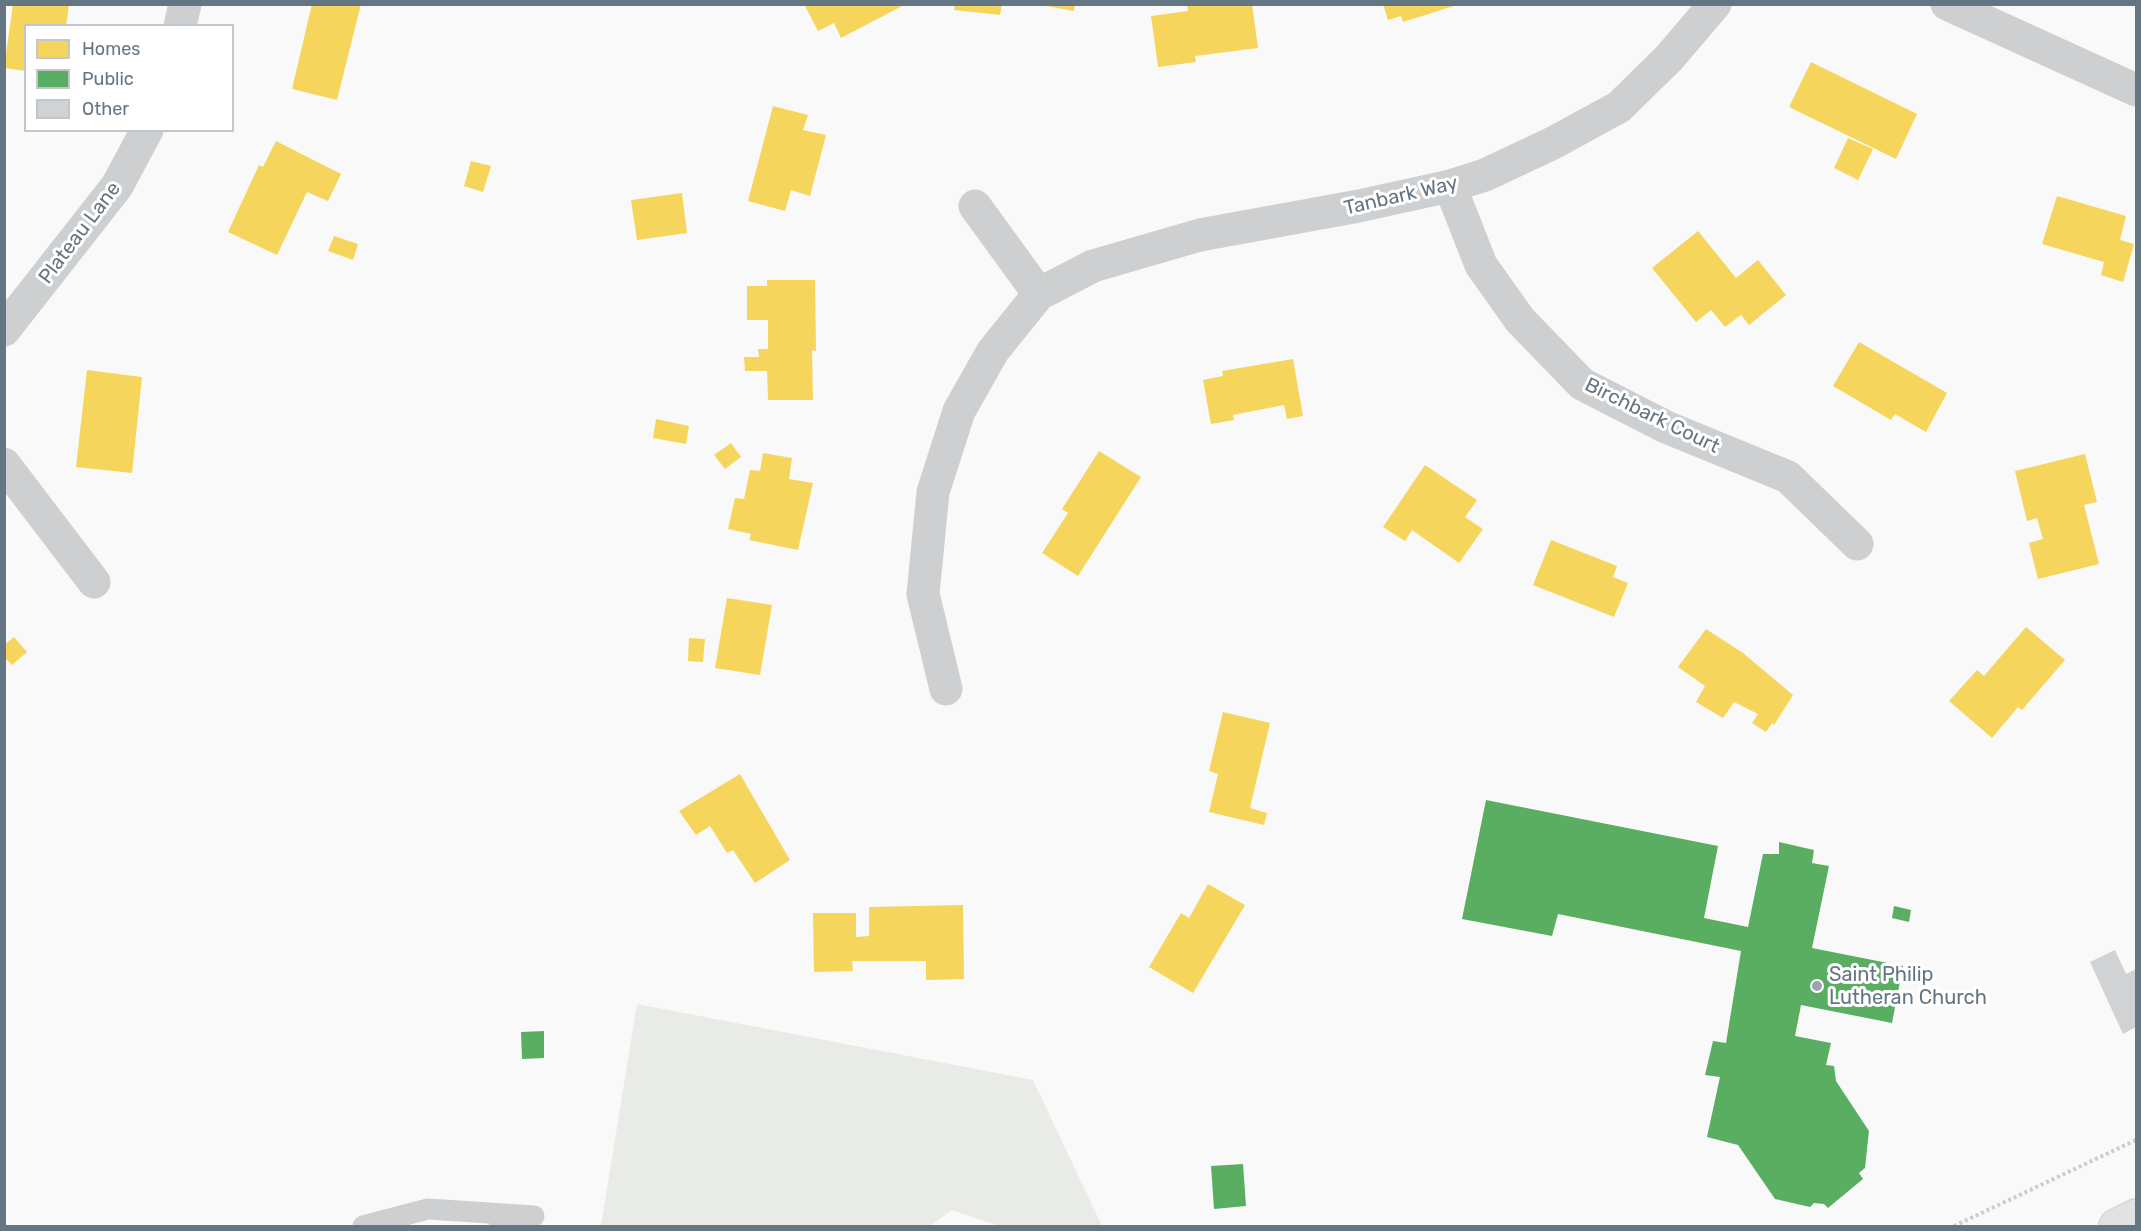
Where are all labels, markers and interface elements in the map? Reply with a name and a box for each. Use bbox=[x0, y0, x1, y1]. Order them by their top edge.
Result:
legend bbox=[24, 24, 234, 132]
text: Homes bbox=[82, 38, 140, 60]
text: Public bbox=[82, 68, 134, 90]
text: Other bbox=[82, 98, 129, 120]
street label: Tanbark Way bbox=[1342, 171, 1460, 221]
street label: Plateau Lane bbox=[34, 177, 126, 289]
street label: Birchbark Court bbox=[1581, 373, 1723, 459]
place label: Saint Philip Lutheran Church bbox=[1829, 963, 1987, 1010]
marker: Saint Philip Lutheran Church bbox=[1810, 979, 1824, 993]

